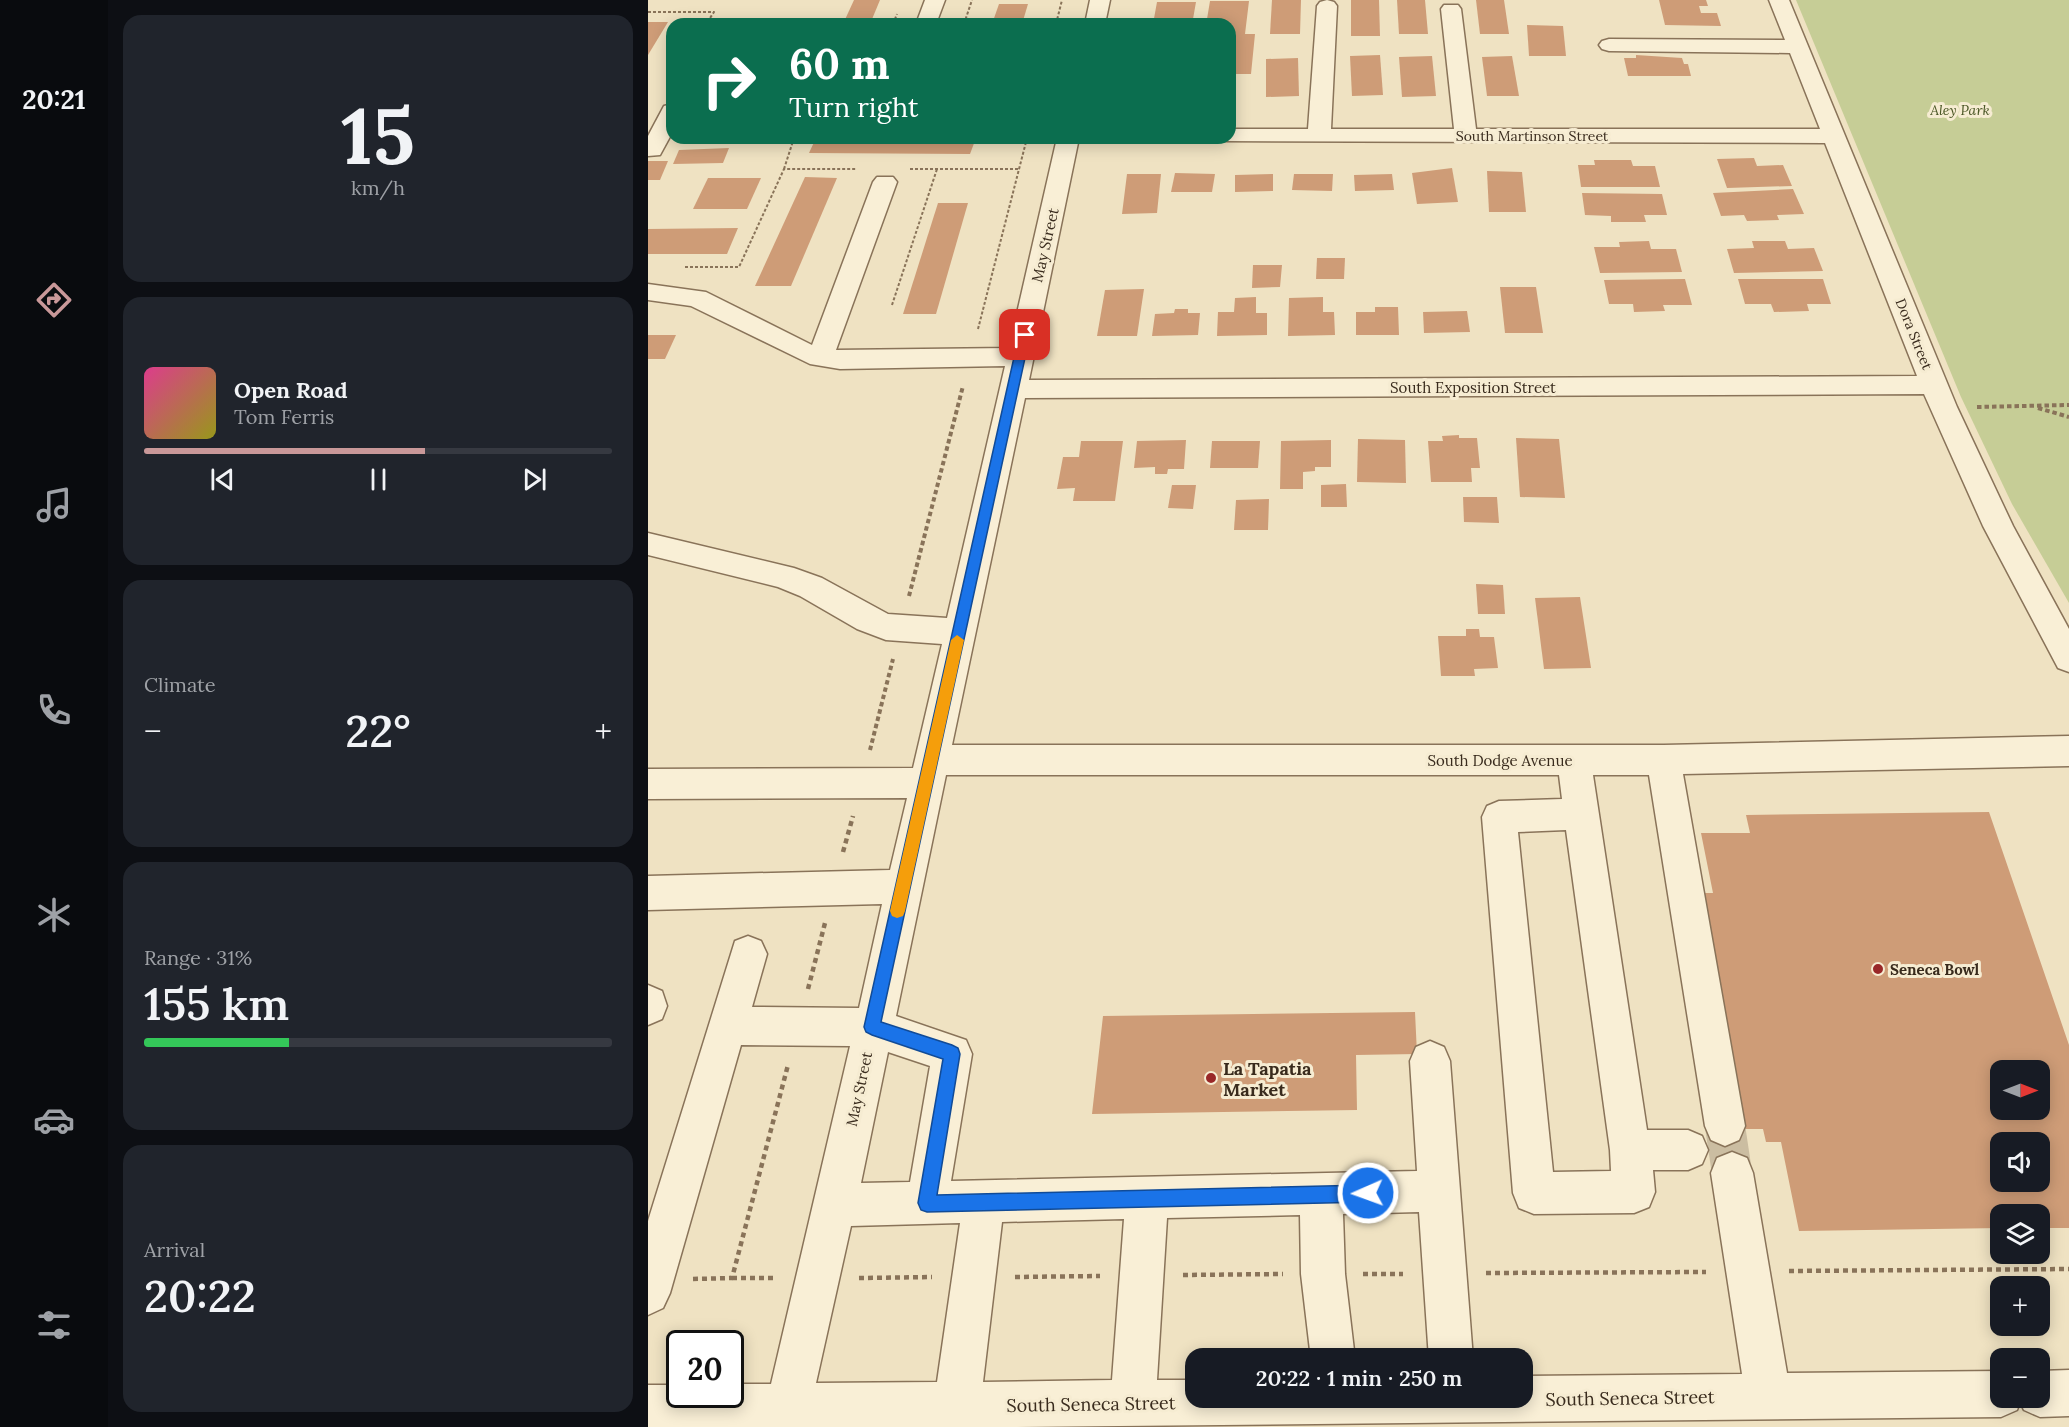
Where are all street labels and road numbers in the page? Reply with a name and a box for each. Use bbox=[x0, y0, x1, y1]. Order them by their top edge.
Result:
street label: South Martinson Street bbox=[1456, 127, 1609, 145]
street label: May Street bbox=[1027, 206, 1063, 284]
street label: Dora Street bbox=[1892, 296, 1937, 373]
street label: South Exposition Street bbox=[1390, 378, 1556, 397]
street label: South Dodge Avenue bbox=[1427, 751, 1573, 770]
street label: May Street bbox=[842, 1050, 876, 1128]
street label: South Seneca Street bbox=[1545, 1385, 1715, 1411]
street label: South Seneca Street bbox=[1006, 1391, 1176, 1417]

